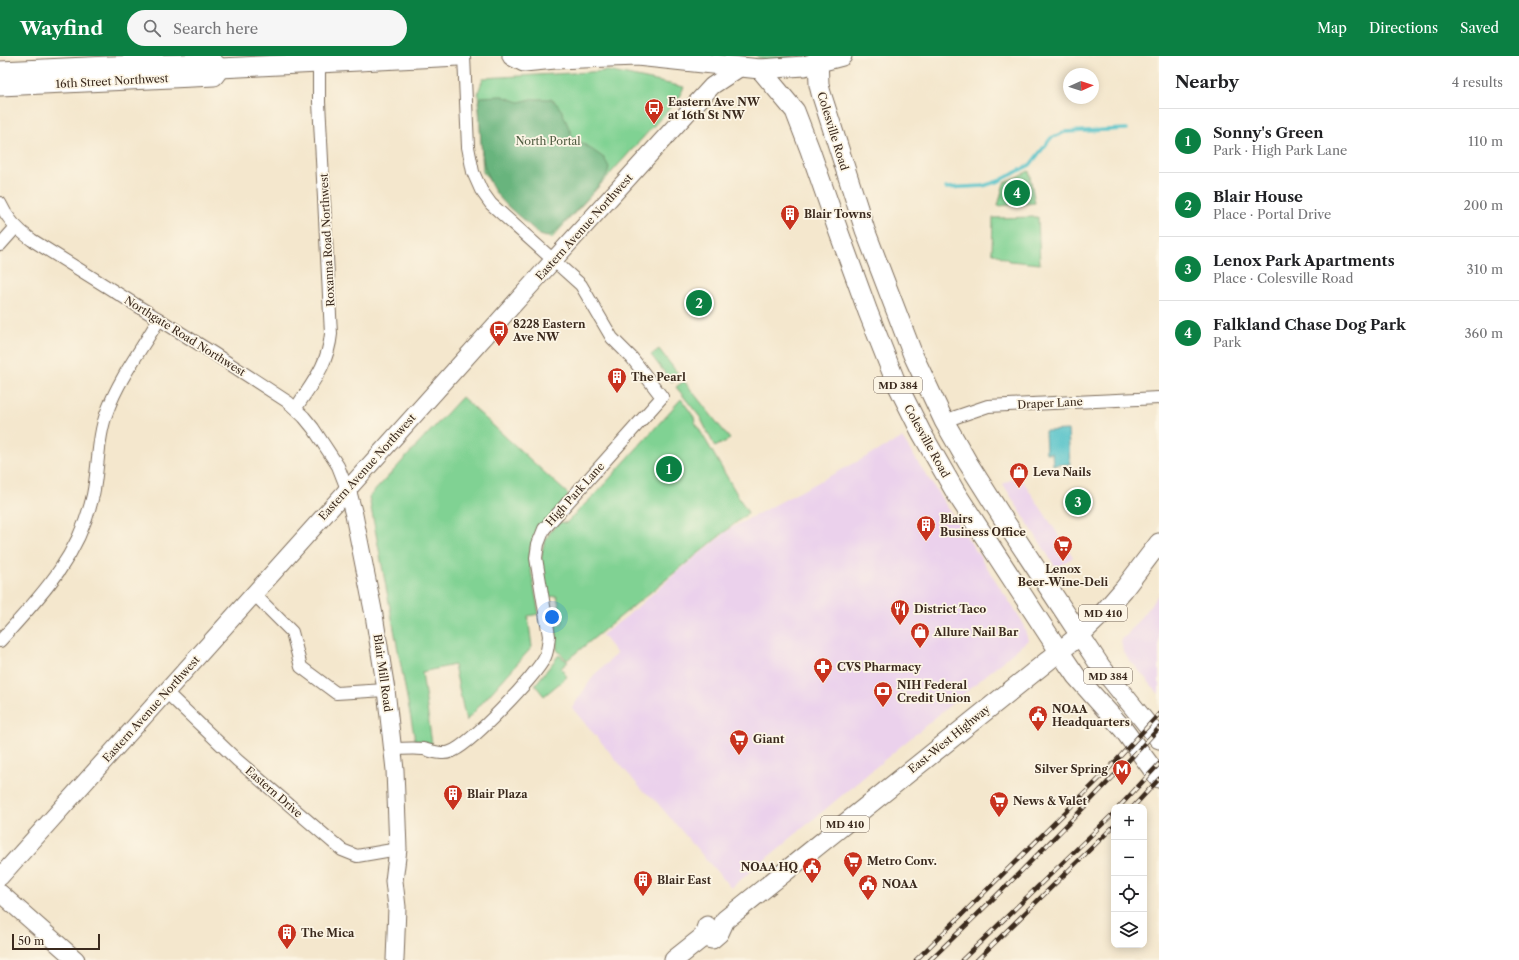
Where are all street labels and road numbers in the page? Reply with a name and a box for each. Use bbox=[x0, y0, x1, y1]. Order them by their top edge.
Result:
street label: 16th Street Northwest bbox=[55, 71, 169, 91]
street label: Colesville Road bbox=[814, 90, 852, 172]
street label: Eastern Avenue Northwest bbox=[532, 171, 636, 283]
street label: Roxanna Road Northwest bbox=[317, 173, 337, 307]
street label: Northgate Road Northwest bbox=[122, 293, 248, 379]
road number: MD 384 bbox=[874, 377, 922, 393]
street label: Draper Lane bbox=[1017, 394, 1083, 412]
street label: Colesville Road bbox=[901, 402, 953, 480]
street label: Eastern Avenue Northwest bbox=[315, 411, 419, 523]
street label: High Park Lane bbox=[543, 459, 607, 529]
road number: MD 410 bbox=[1079, 605, 1127, 621]
street label: Blair Mill Road bbox=[371, 633, 395, 713]
street label: Eastern Avenue Northwest bbox=[99, 653, 203, 765]
road number: MD 384 bbox=[1084, 668, 1132, 684]
street label: East-West Highway bbox=[905, 701, 993, 776]
street label: Eastern Drive bbox=[243, 763, 305, 821]
road number: MD 410 bbox=[821, 816, 869, 832]

